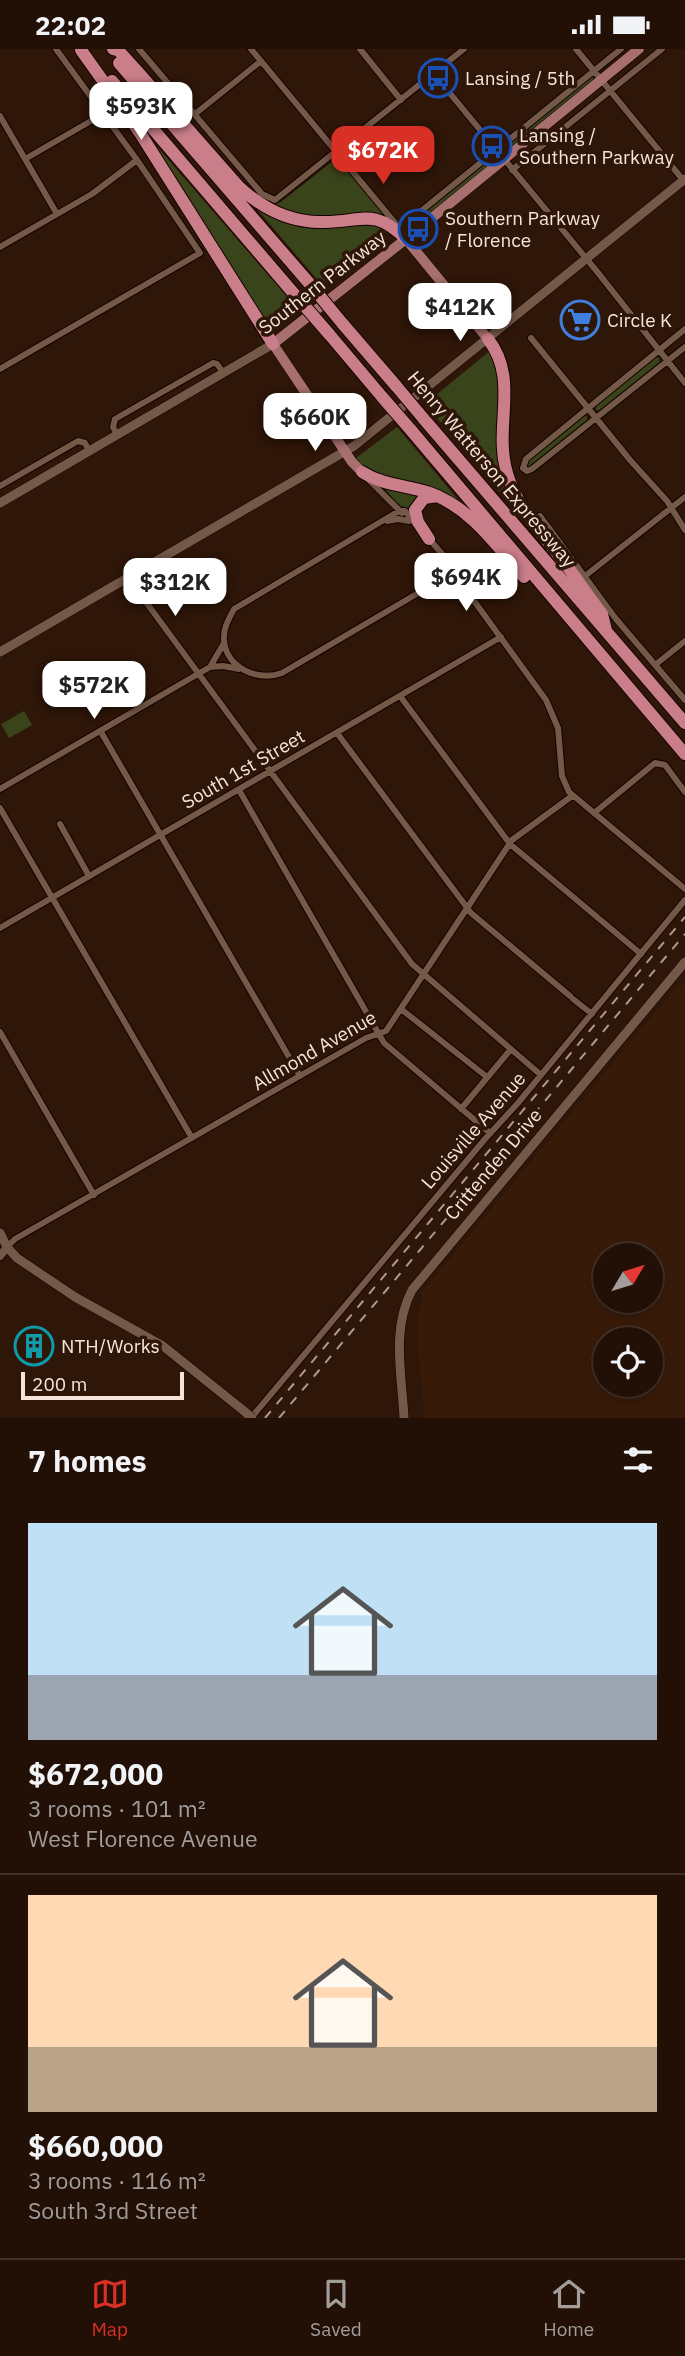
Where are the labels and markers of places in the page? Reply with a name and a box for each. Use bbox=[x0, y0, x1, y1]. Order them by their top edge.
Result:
bus stop icon: Lansing / 5th bbox=[417, 57, 459, 99]
place label: Lansing / 5th bbox=[465, 66, 575, 90]
pin: $593K bbox=[92, 83, 190, 142]
place label: Lansing / Southern Parkway bbox=[519, 123, 675, 169]
bus stop icon: Lansing / Southern Parkway bbox=[471, 125, 513, 167]
pin: $672K bbox=[334, 127, 432, 186]
place label: Southern Parkway / Florence bbox=[445, 206, 601, 252]
bus stop icon: Southern Parkway / Florence bbox=[397, 208, 439, 250]
pin: $412K bbox=[411, 283, 509, 343]
supermarket icon: Circle K bbox=[559, 299, 601, 341]
place label: Circle K bbox=[607, 308, 672, 332]
pin: $660K bbox=[266, 393, 364, 453]
pin: $694K bbox=[417, 553, 515, 613]
pin: $312K bbox=[126, 559, 224, 618]
pin: $572K bbox=[45, 661, 143, 721]
building icon: NTH/Works bbox=[13, 1325, 55, 1367]
place label: NTH/Works bbox=[61, 1334, 160, 1358]

